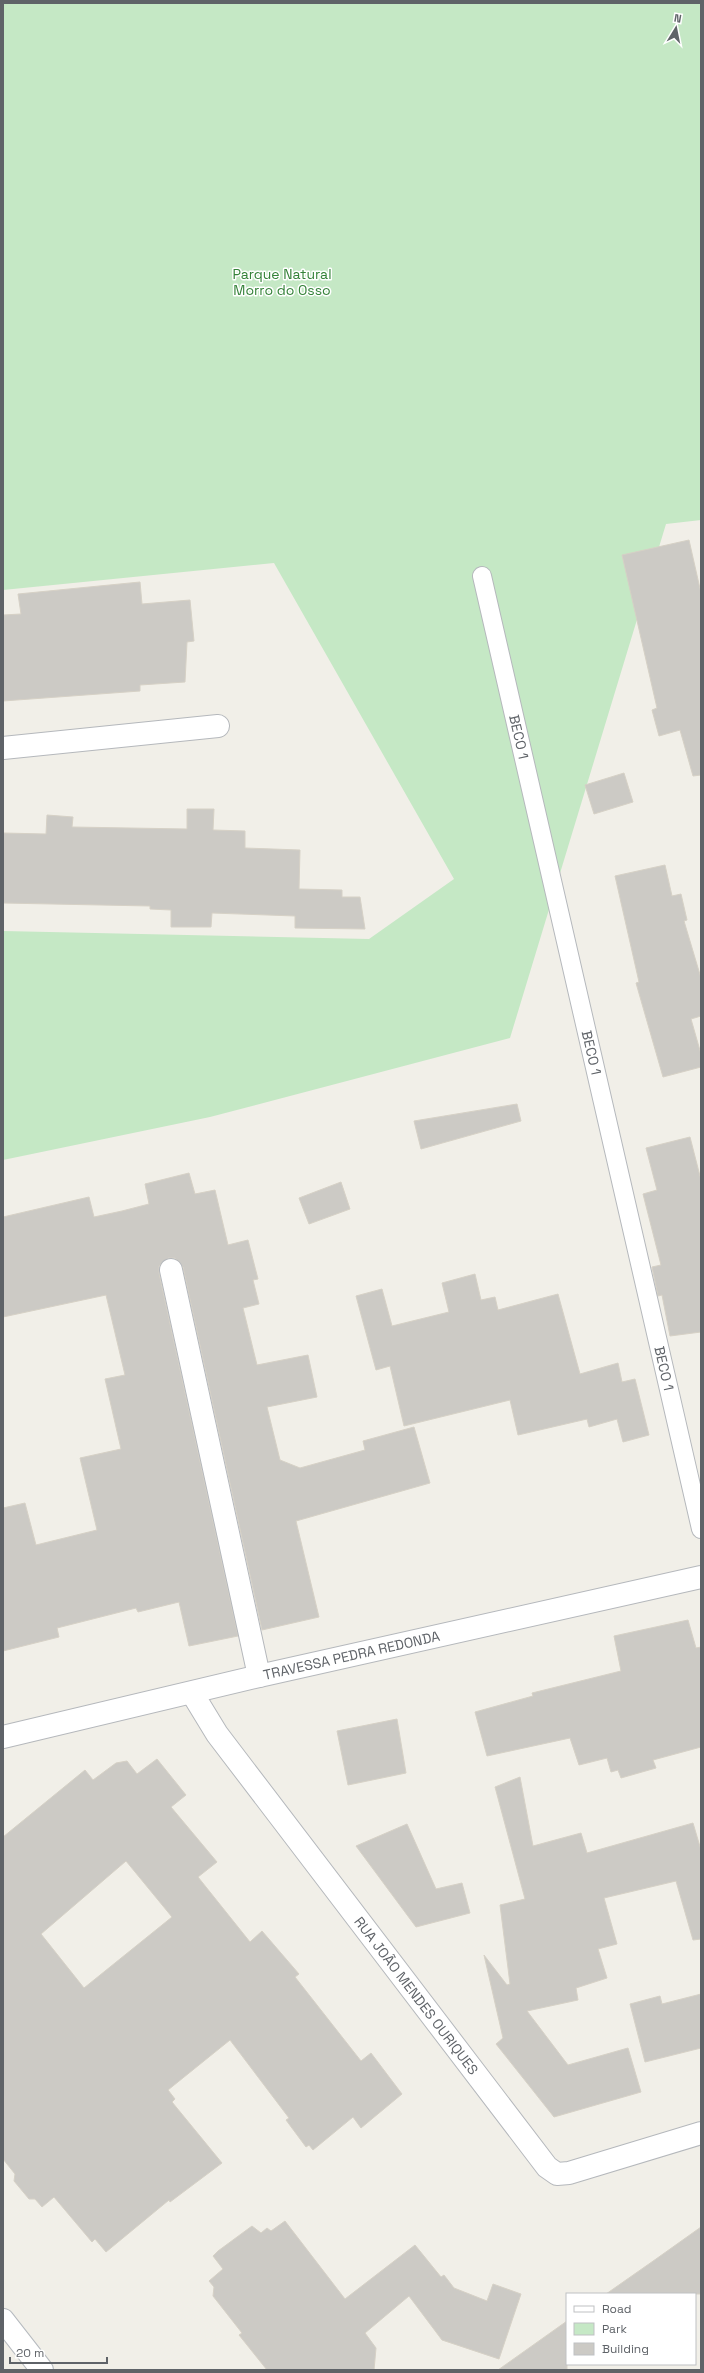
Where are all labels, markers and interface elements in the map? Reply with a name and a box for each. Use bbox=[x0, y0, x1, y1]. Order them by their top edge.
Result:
north arrow bbox=[656, 8, 696, 48]
text: N bbox=[673, 11, 683, 26]
park label: Parque Natural Morro do Osso bbox=[232, 265, 332, 299]
street label: BECO 1 bbox=[505, 713, 533, 761]
street label: BECO 1 bbox=[578, 1029, 605, 1077]
street label: BECO 1 bbox=[650, 1344, 678, 1392]
street label: TRAVESSA PEDRA REDONDA bbox=[261, 1627, 442, 1684]
street label: RUA JOÃO MENDES OURIQUES bbox=[350, 1913, 482, 2078]
legend bbox=[566, 2293, 696, 2365]
text: Road bbox=[602, 2301, 631, 2317]
text: Park bbox=[602, 2321, 627, 2337]
scale bar bbox=[10, 2339, 107, 2365]
text: Building bbox=[602, 2341, 649, 2357]
text: 20 m bbox=[16, 2345, 44, 2361]

